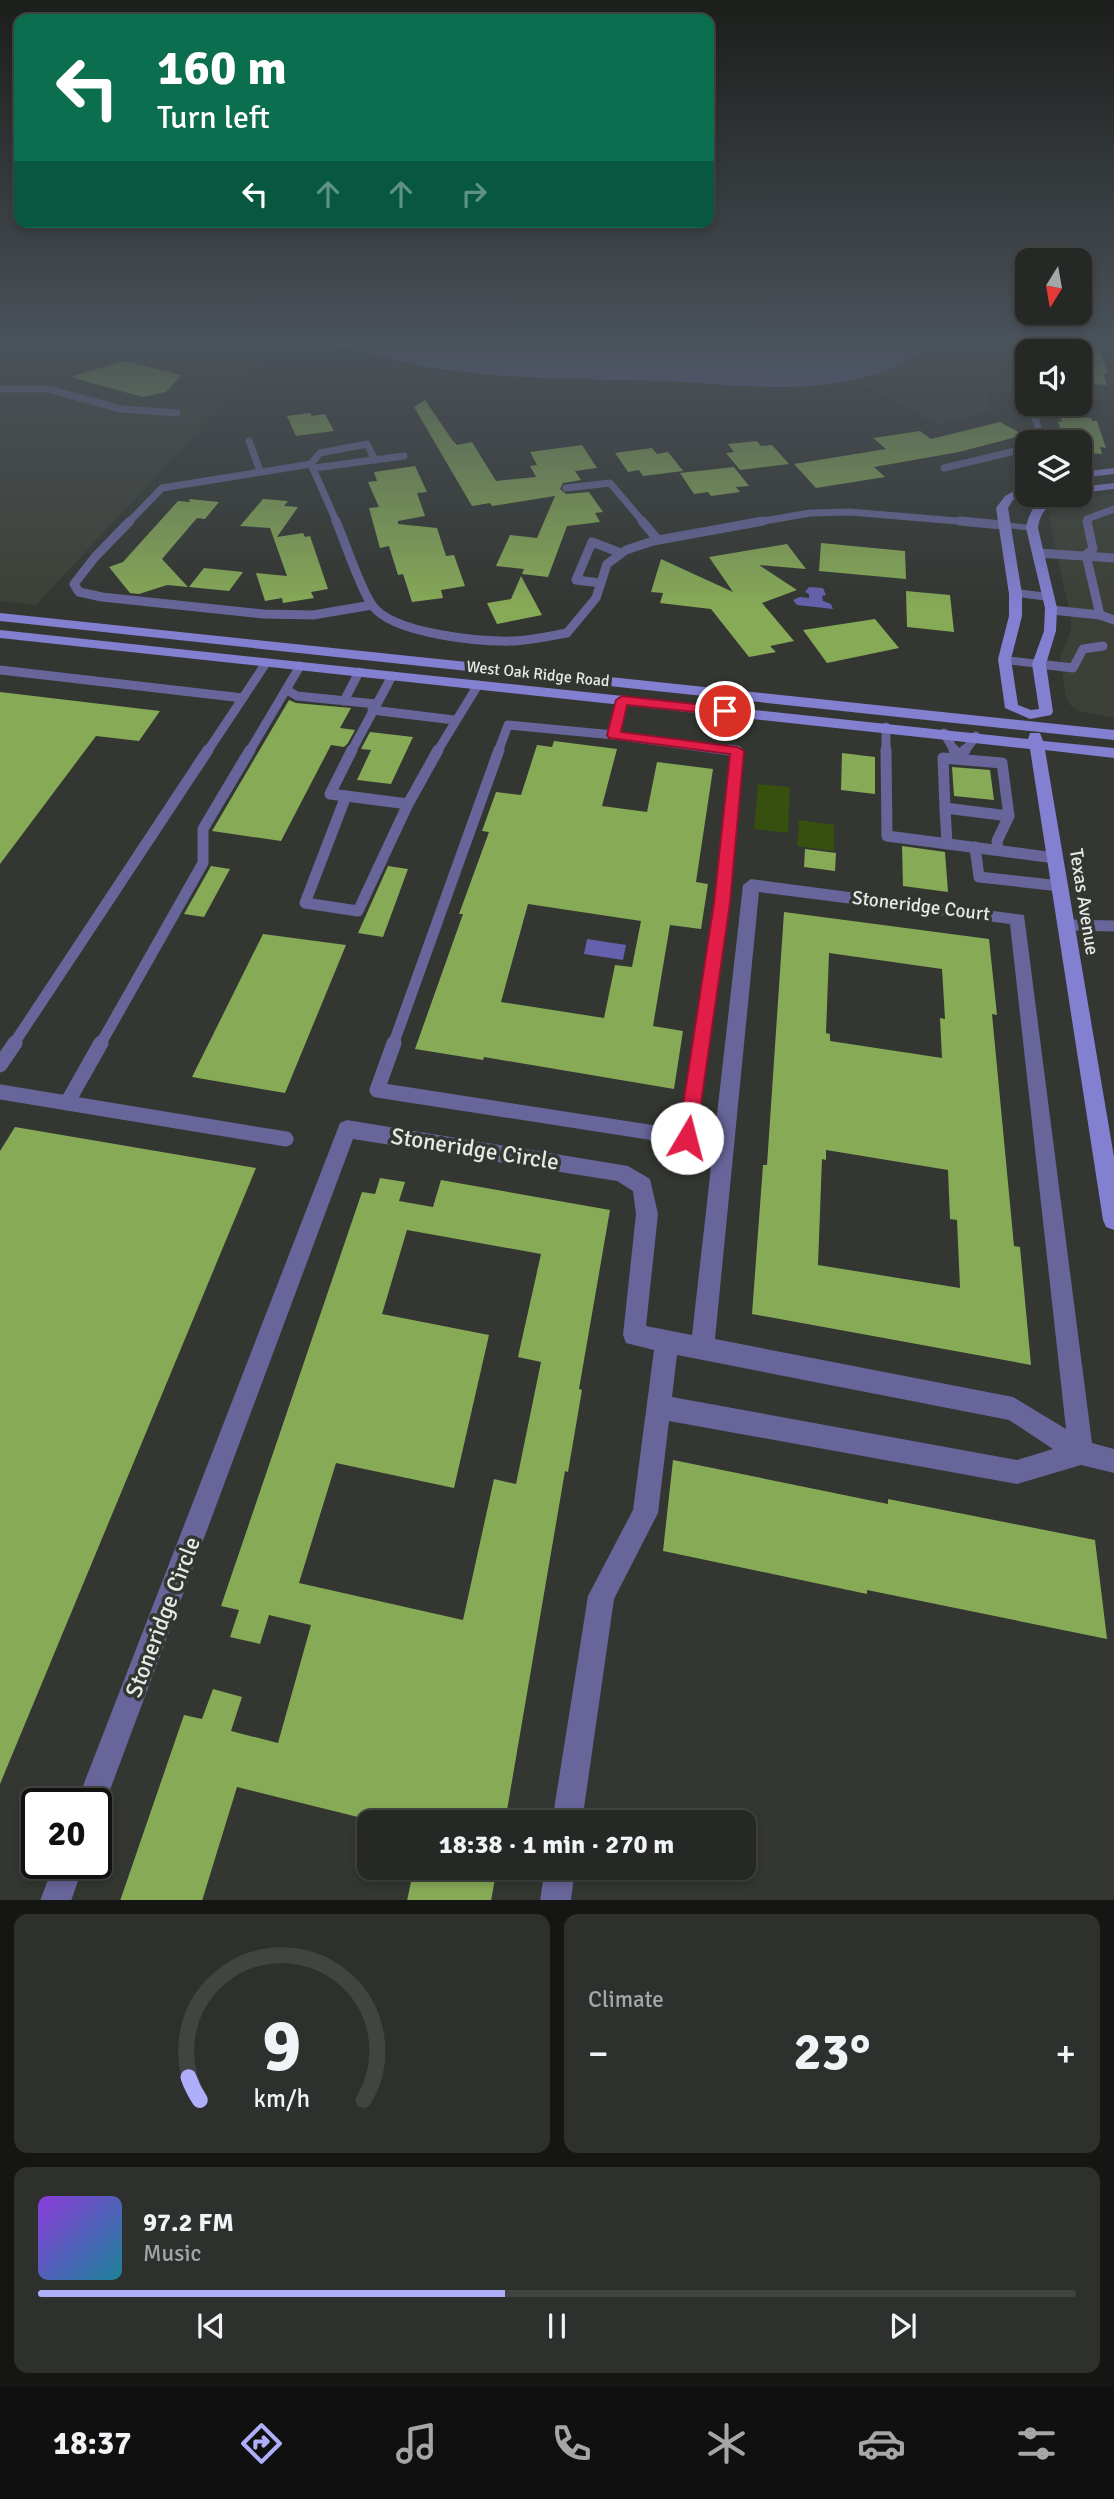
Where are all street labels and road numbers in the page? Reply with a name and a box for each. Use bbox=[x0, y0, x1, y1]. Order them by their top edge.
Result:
street label: West Oak Ridge Road bbox=[465, 657, 611, 691]
street label: Texas Avenue bbox=[1064, 847, 1104, 957]
street label: Stoneridge Court bbox=[851, 886, 992, 926]
street label: Stoneridge Circle bbox=[389, 1121, 561, 1177]
street label: Stoneridge Circle bbox=[119, 1533, 207, 1701]

